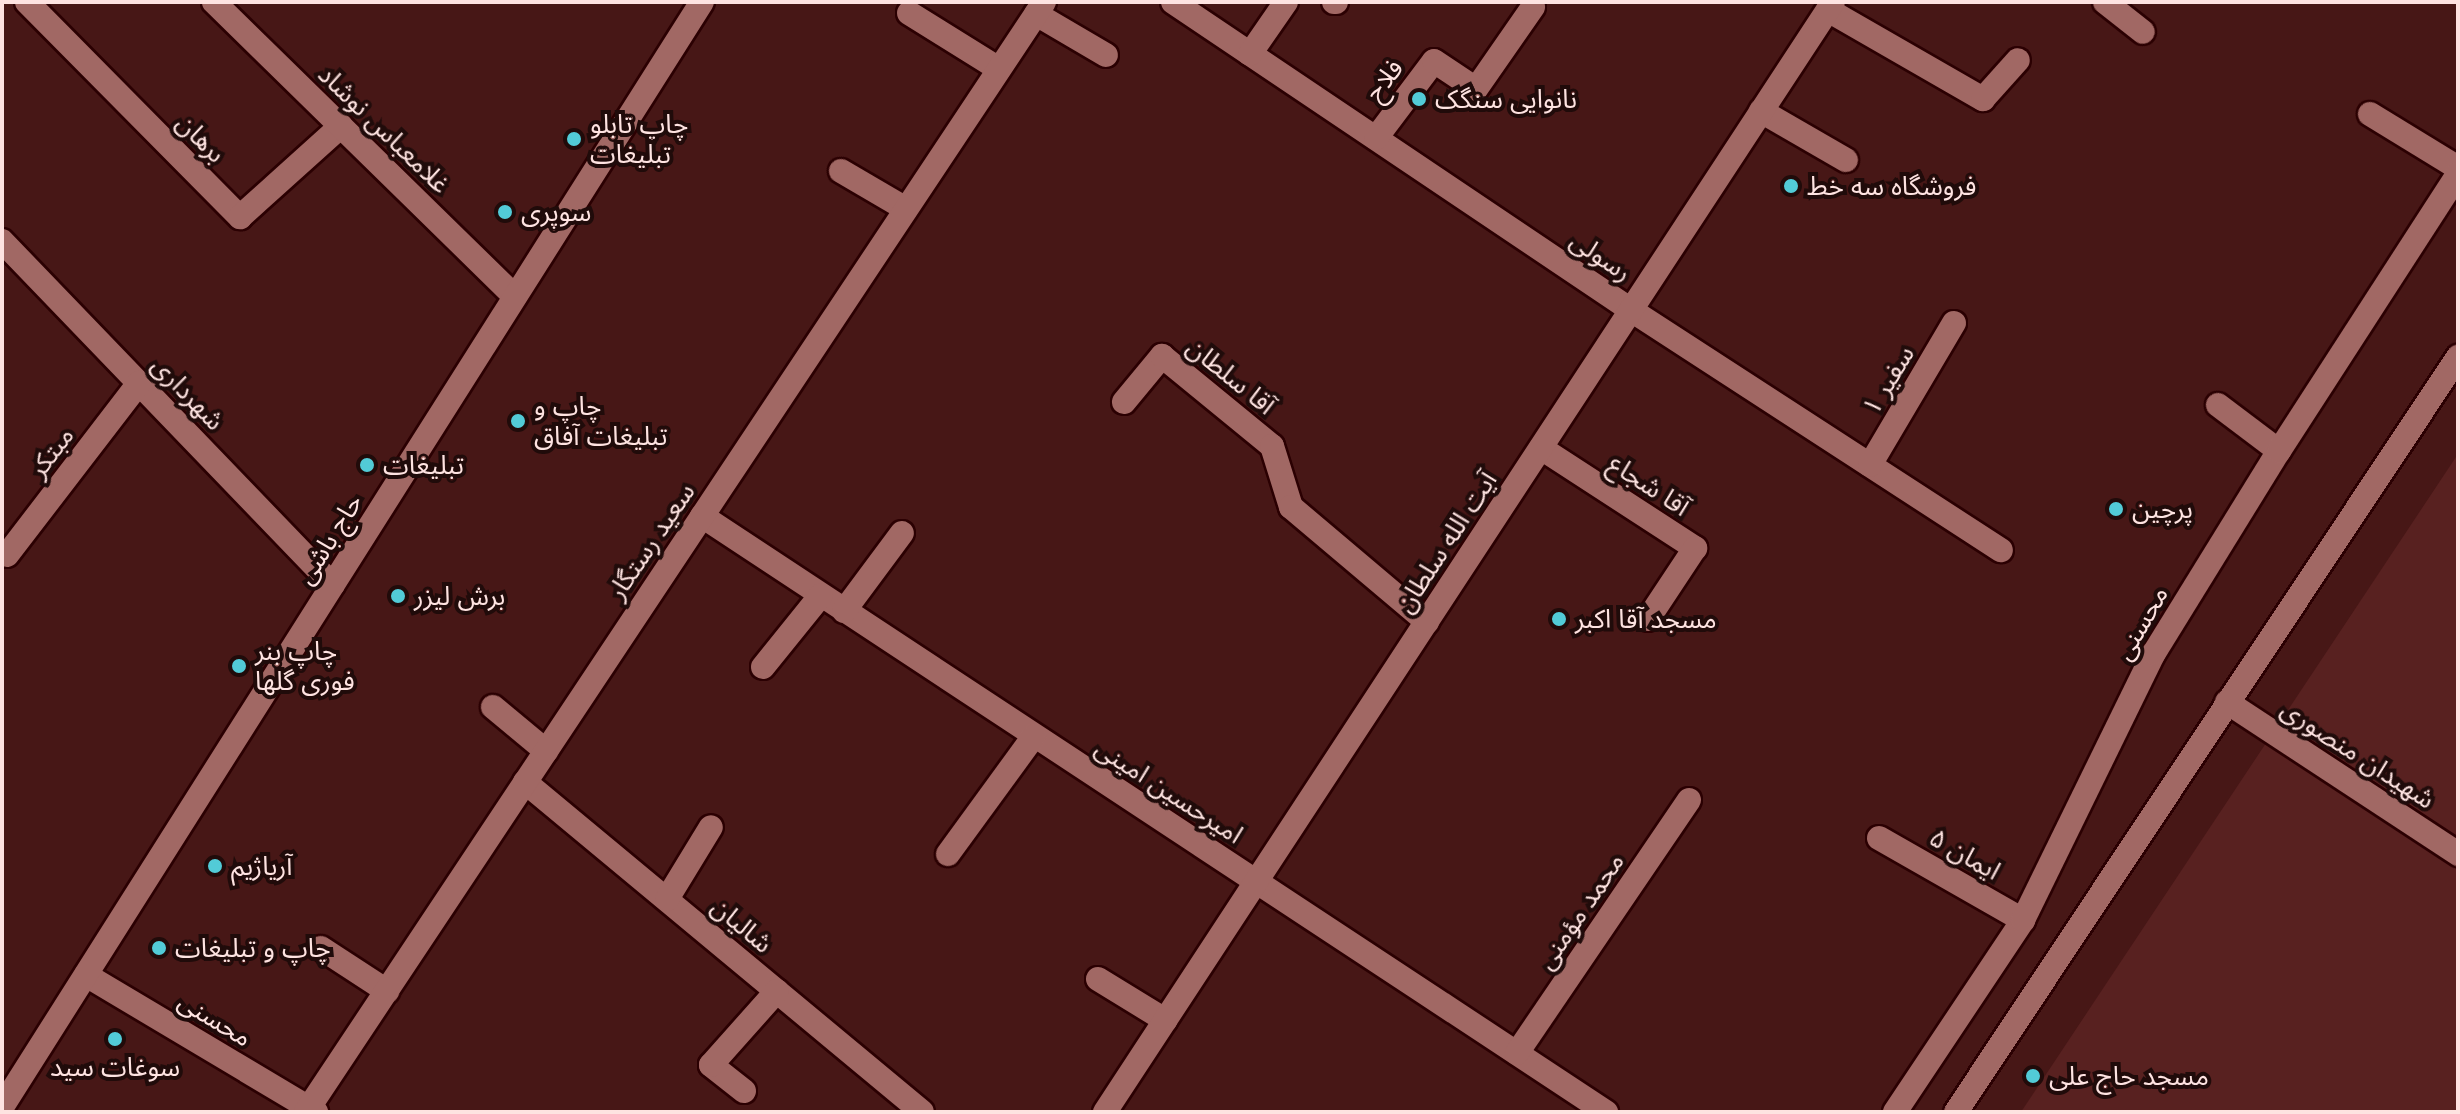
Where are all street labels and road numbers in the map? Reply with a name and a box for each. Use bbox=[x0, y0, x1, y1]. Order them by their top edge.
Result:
street label: فلاح bbox=[1358, 53, 1410, 107]
street label: غلامعباس نوشاد bbox=[312, 59, 456, 199]
street label: برهان bbox=[170, 107, 232, 169]
street label: رسولی bbox=[1564, 224, 1638, 288]
street label: آقا سلطان bbox=[1181, 331, 1281, 421]
street label: سفیر ۱ bbox=[1855, 340, 1921, 420]
street label: شهرداری bbox=[145, 349, 231, 437]
street label: مبتکر bbox=[22, 420, 80, 484]
street label: آقا شجاع bbox=[1603, 447, 1695, 523]
street label: آیت الله سلطان bbox=[1389, 466, 1503, 618]
street label: سعید رستگار bbox=[601, 477, 701, 605]
street label: حاج باشی bbox=[289, 488, 369, 590]
street label: محسنی bbox=[2107, 580, 2175, 666]
street label: شهیدان منصوری bbox=[2275, 693, 2441, 815]
street label: امیرحسین امینی bbox=[1089, 732, 1249, 850]
street label: ایمان ۵ bbox=[1924, 821, 2006, 887]
street label: محمد مؤمنی bbox=[1530, 847, 1630, 975]
street label: شالیان bbox=[705, 891, 779, 959]
street label: محسنی bbox=[173, 985, 257, 1053]

